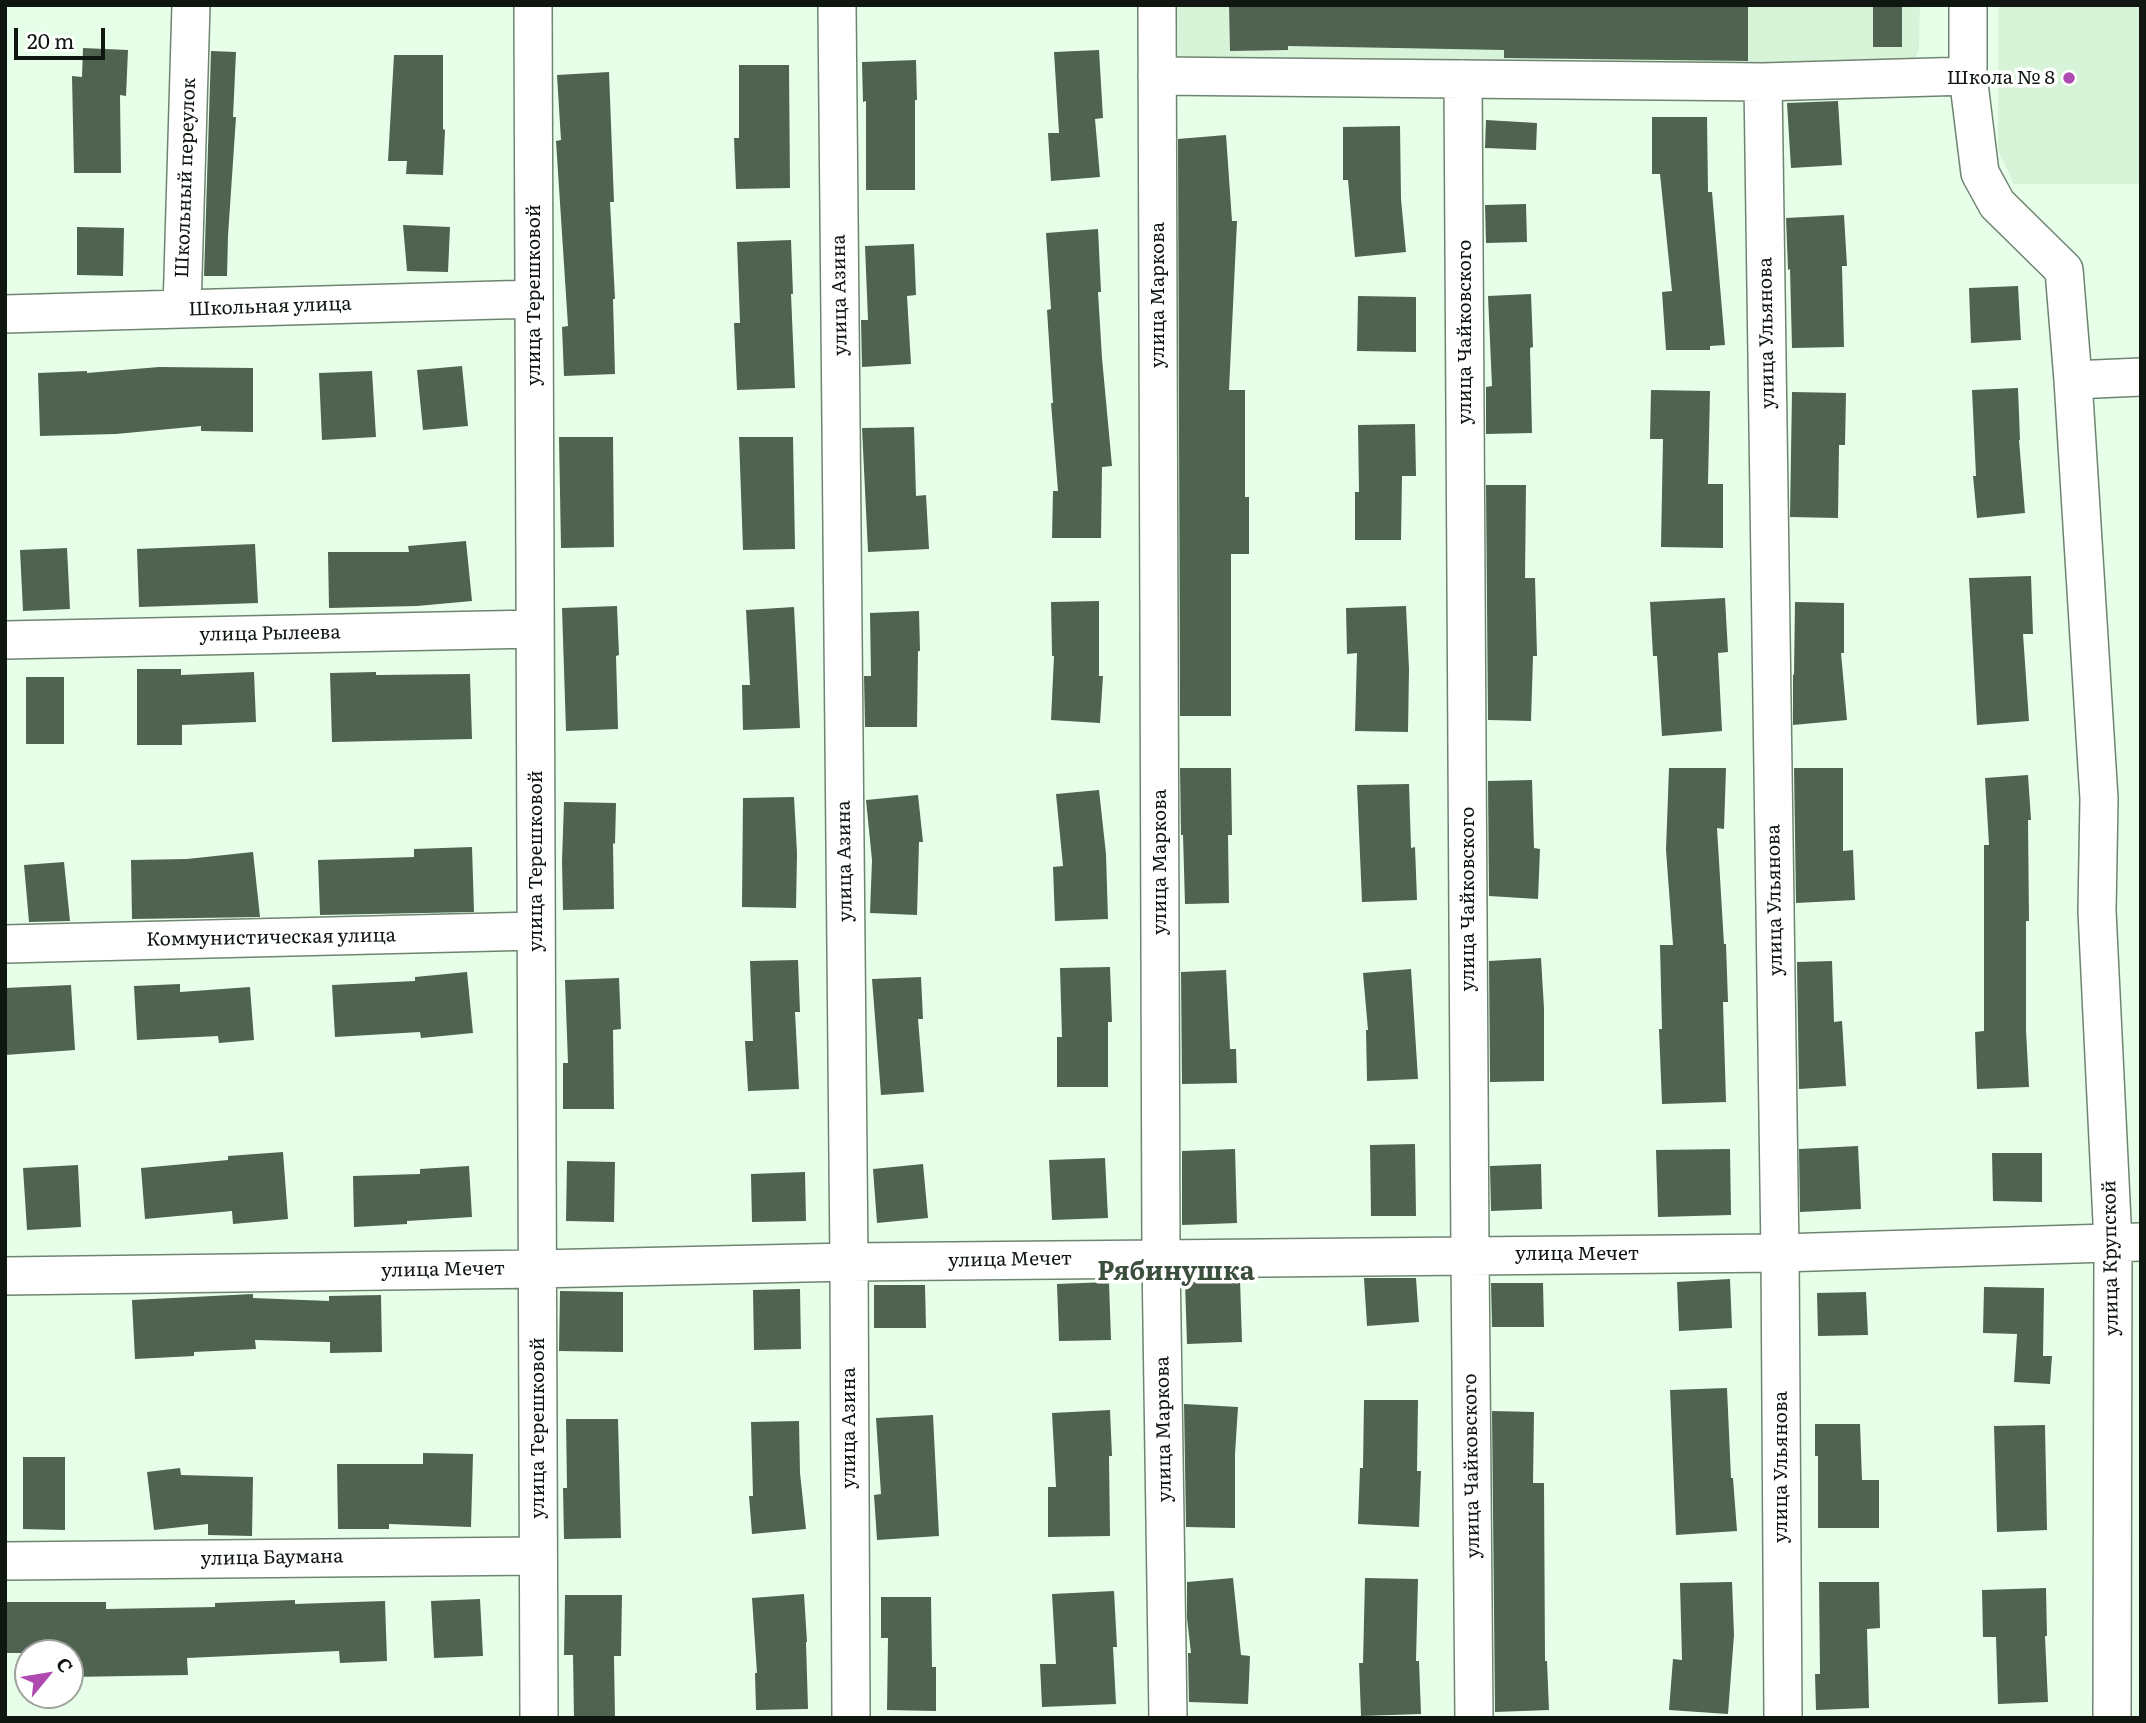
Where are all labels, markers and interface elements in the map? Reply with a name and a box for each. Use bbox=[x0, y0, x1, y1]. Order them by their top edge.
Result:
scale bar bbox=[18, 14, 108, 58]
text: 20 m bbox=[27, 24, 74, 55]
place label: Школа № 8 bbox=[1947, 67, 2055, 89]
marker: Школа № 8 bbox=[2061, 70, 2077, 86]
street label: Школьный переулок bbox=[171, 77, 201, 279]
street label: улица Терешковой bbox=[523, 204, 545, 386]
street label: улица Маркова bbox=[1147, 222, 1169, 368]
street label: улица Азина bbox=[828, 234, 852, 356]
street label: улица Чайковского bbox=[1454, 240, 1476, 424]
street label: улица Ульянова bbox=[1754, 257, 1780, 409]
street label: Школьная улица bbox=[188, 293, 352, 321]
street label: улица Рылеева bbox=[199, 621, 341, 647]
street label: улица Терешковой bbox=[525, 770, 547, 952]
street label: улица Маркова bbox=[1149, 789, 1171, 935]
street label: улица Азина bbox=[833, 800, 857, 922]
street label: улица Чайковского bbox=[1457, 807, 1479, 991]
street label: улица Ульянова bbox=[1762, 824, 1788, 976]
street label: Коммунистическая улица bbox=[146, 924, 396, 952]
street label: улица Крупской bbox=[2098, 1180, 2124, 1336]
street label: улица Мечет bbox=[1515, 1243, 1639, 1265]
street label: улица Мечет bbox=[948, 1248, 1072, 1272]
district label: Рябинушка bbox=[1097, 1256, 1255, 1288]
street label: улица Мечет bbox=[381, 1258, 505, 1282]
street label: улица Терешковой bbox=[527, 1337, 549, 1519]
street label: улица Маркова bbox=[1151, 1356, 1177, 1502]
street label: улица Азина bbox=[838, 1367, 860, 1489]
street label: улица Чайковского bbox=[1459, 1373, 1485, 1559]
street label: улица Ульянова bbox=[1770, 1391, 1792, 1543]
street label: улица Баумана bbox=[200, 1545, 344, 1571]
north arrow bbox=[14, 1639, 84, 1709]
text: С bbox=[50, 1652, 81, 1677]

